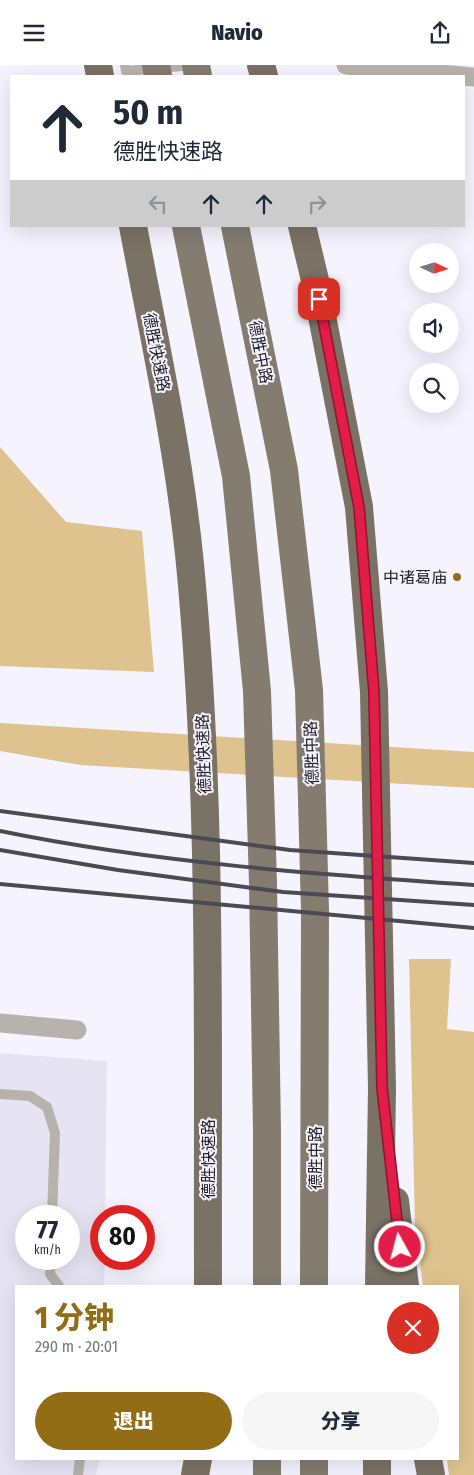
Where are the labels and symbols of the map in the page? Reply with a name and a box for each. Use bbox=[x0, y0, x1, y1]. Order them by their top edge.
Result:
north arrow bbox=[409, 243, 459, 293]
pin bbox=[298, 278, 340, 320]
street label: 德胜快速路 bbox=[140, 311, 173, 393]
street label: 德胜中路 bbox=[245, 319, 276, 385]
place label: 中诸葛庙 bbox=[383, 568, 447, 587]
marker: 中诸葛庙 bbox=[451, 571, 463, 583]
street label: 德胜快速路 bbox=[193, 714, 214, 794]
street label: 德胜中路 bbox=[301, 721, 322, 785]
street label: 德胜快速路 bbox=[199, 1119, 218, 1199]
street label: 德胜中路 bbox=[306, 1126, 325, 1190]
speed limit sign: 80 bbox=[90, 1205, 155, 1270]
position arrow bbox=[373, 1220, 425, 1272]

